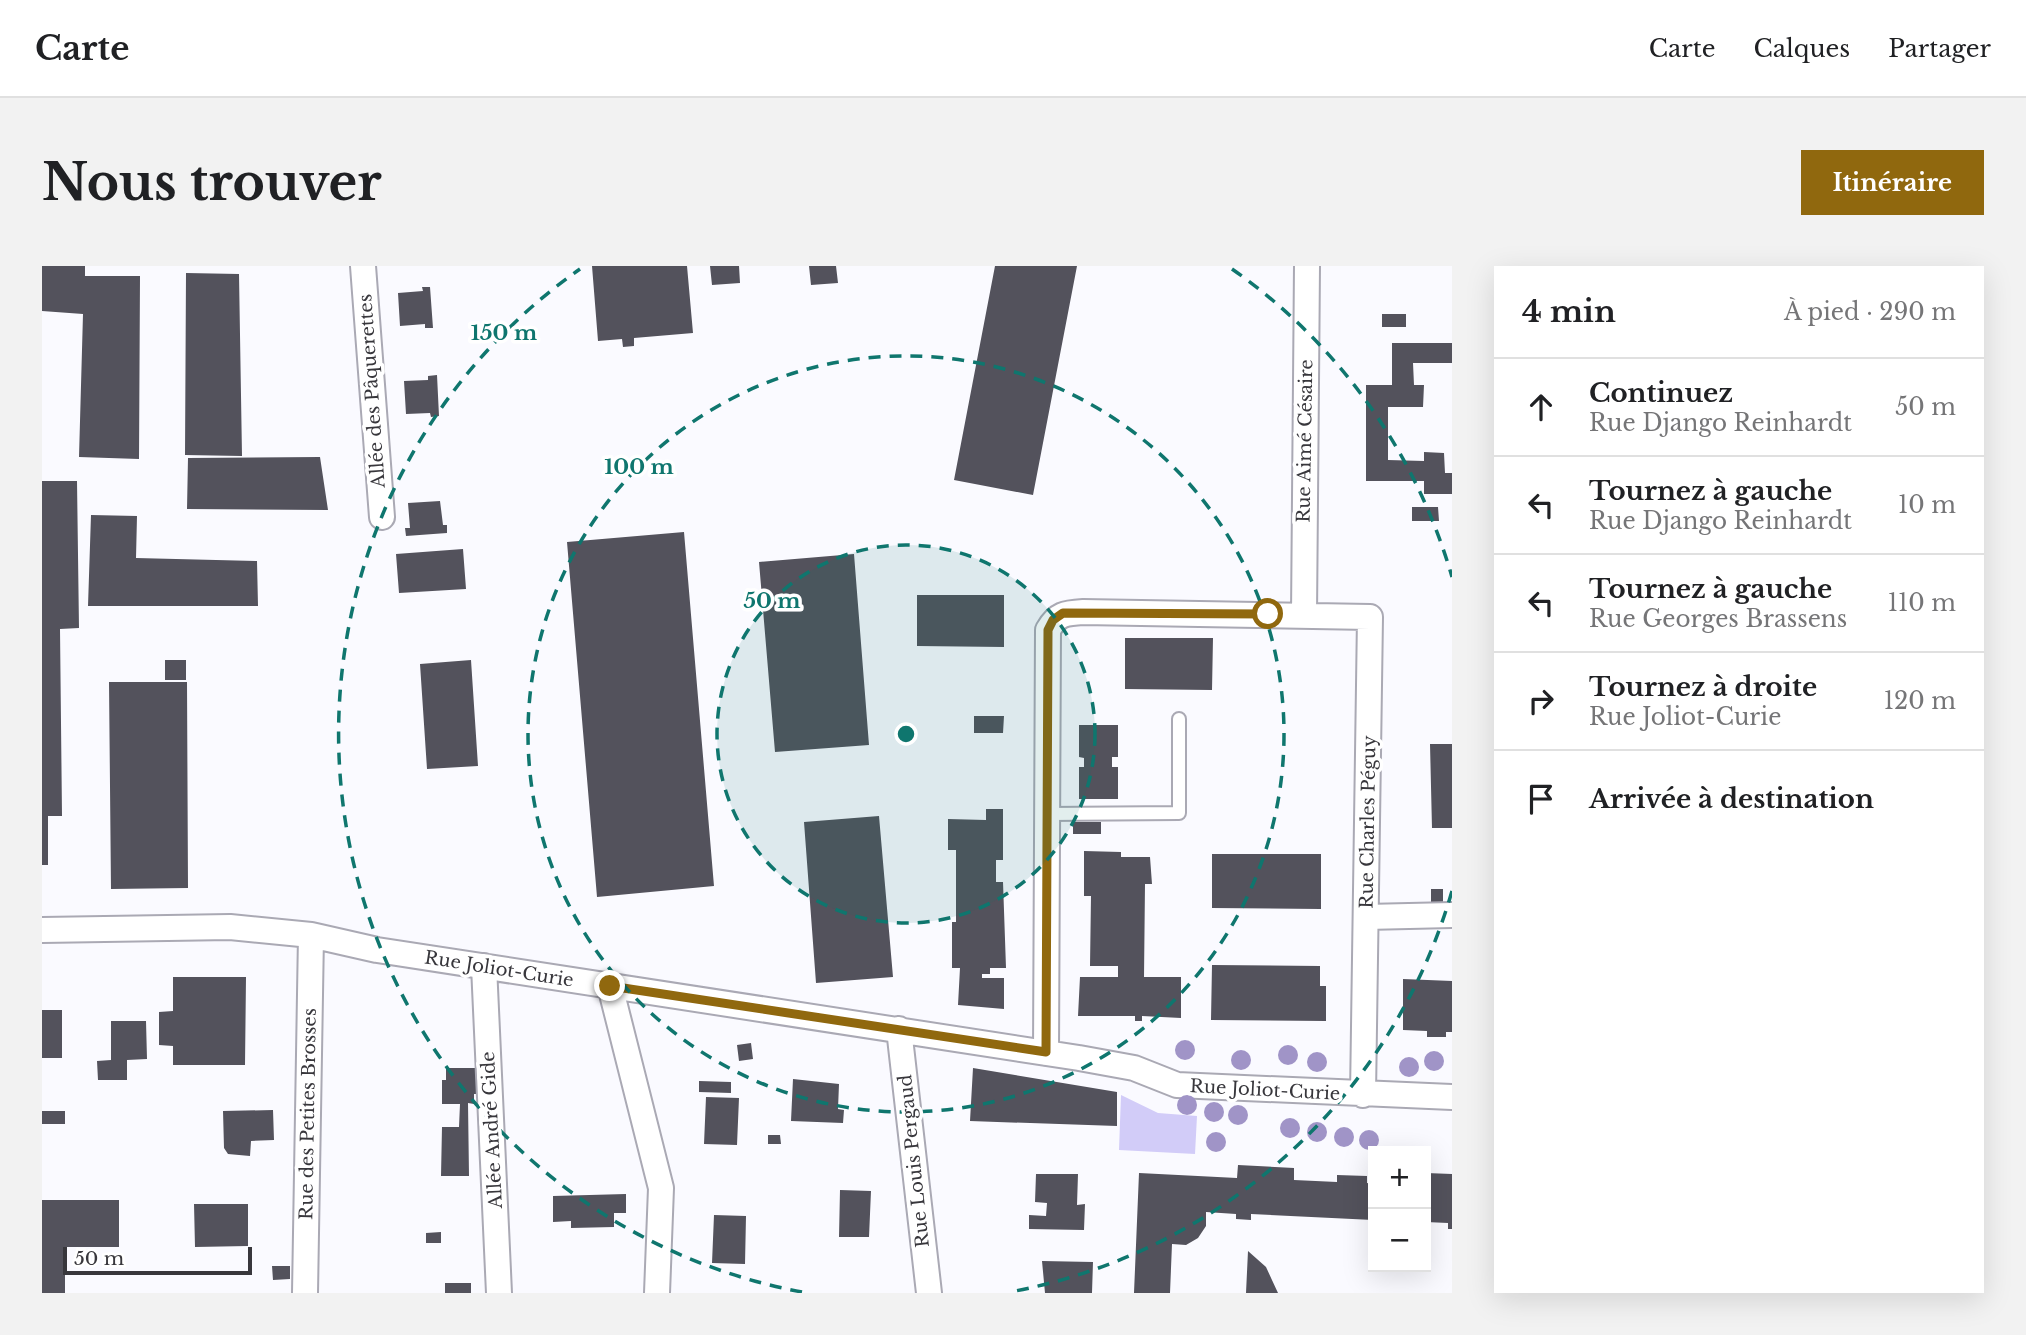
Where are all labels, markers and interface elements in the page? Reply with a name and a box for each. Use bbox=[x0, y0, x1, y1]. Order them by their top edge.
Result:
text: Carte bbox=[35, 28, 129, 69]
text: Carte bbox=[1649, 34, 1715, 63]
text: Calques bbox=[1753, 34, 1850, 63]
text: Partager bbox=[1888, 34, 1991, 63]
button: Itinéraire bbox=[1801, 150, 1984, 215]
text: Nous trouver bbox=[42, 152, 382, 213]
street label: Allée des Pâquerettes bbox=[354, 293, 390, 490]
text: 4 min bbox=[1522, 293, 1616, 330]
text: À pied · 290 m bbox=[1784, 298, 1956, 326]
text: 150 m bbox=[471, 320, 537, 346]
street label: Rue Aimé Césaire bbox=[1293, 359, 1317, 523]
text: Continuez bbox=[1589, 377, 1733, 409]
icon: ahead bbox=[1522, 388, 1560, 426]
text: 50 m bbox=[1895, 393, 1956, 421]
text: Rue Django Reinhardt bbox=[1589, 409, 1852, 437]
text: 100 m bbox=[604, 454, 674, 480]
text: Tournez à gauche bbox=[1589, 475, 1832, 507]
icon: left bbox=[1522, 486, 1560, 524]
text: 10 m bbox=[1898, 491, 1956, 519]
text: Rue Django Reinhardt bbox=[1589, 507, 1852, 535]
text: Tournez à gauche bbox=[1589, 573, 1832, 605]
icon: left bbox=[1522, 584, 1560, 622]
text: 50 m bbox=[743, 588, 801, 614]
text: 110 m bbox=[1888, 589, 1956, 617]
route start bbox=[1252, 598, 1283, 629]
text: Rue Georges Brassens bbox=[1589, 605, 1847, 633]
text: Tournez à droite bbox=[1589, 671, 1817, 703]
icon: right bbox=[1522, 682, 1560, 720]
text: 120 m bbox=[1884, 687, 1956, 715]
text: Rue Joliot-Curie bbox=[1589, 703, 1781, 731]
centre of rings bbox=[894, 722, 918, 746]
street label: Rue Charles Péguy bbox=[1355, 735, 1381, 909]
icon: arrive bbox=[1522, 780, 1560, 818]
text: Arrivée à destination bbox=[1589, 783, 1874, 815]
street label: Rue Joliot-Curie bbox=[423, 946, 575, 992]
route end bbox=[594, 970, 625, 1001]
street label: Rue des Petites Brosses bbox=[295, 1008, 321, 1220]
street label: Allée André Gide bbox=[477, 1051, 507, 1210]
street label: Rue Louis Pergaud bbox=[894, 1073, 934, 1249]
street label: Rue Joliot-Curie bbox=[1189, 1075, 1341, 1105]
map controls bbox=[1368, 1146, 1431, 1272]
button: + bbox=[1368, 1146, 1431, 1209]
button: − bbox=[1368, 1209, 1431, 1272]
scale bar bbox=[63, 1244, 252, 1276]
text: 50 m bbox=[74, 1247, 124, 1270]

